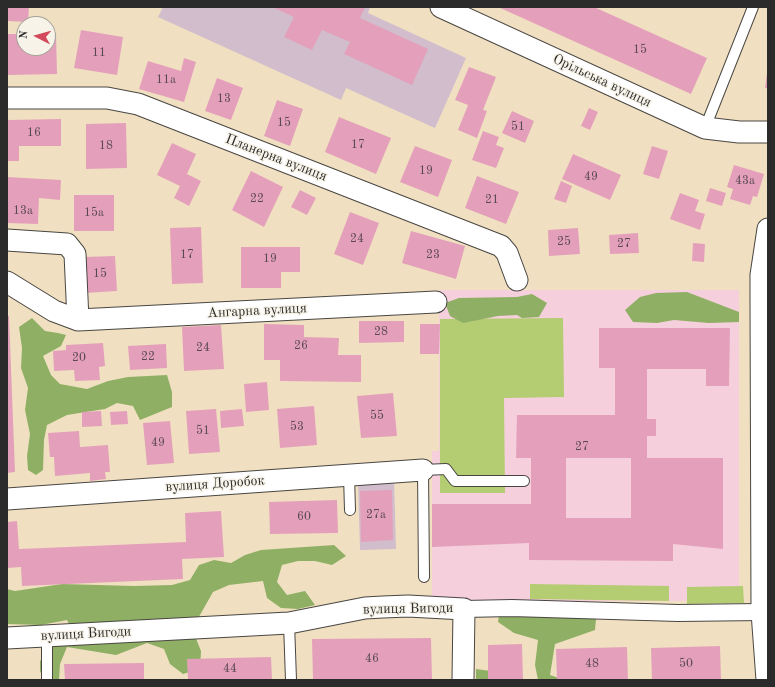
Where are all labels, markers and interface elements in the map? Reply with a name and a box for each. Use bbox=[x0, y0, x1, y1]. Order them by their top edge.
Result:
north arrow bbox=[16, 16, 56, 56]
text: N bbox=[19, 30, 30, 40]
house number: 15 bbox=[633, 43, 647, 57]
house number: 11 bbox=[92, 46, 106, 60]
street label: Орільська вулиця bbox=[550, 51, 654, 111]
house number: 11а bbox=[156, 73, 176, 87]
house number: 13 bbox=[217, 92, 231, 106]
house number: 15 bbox=[277, 116, 291, 130]
house number: 51 bbox=[511, 120, 525, 134]
house number: 16 bbox=[27, 126, 41, 140]
street label: Планерна вулиця bbox=[223, 131, 329, 185]
house number: 17 bbox=[351, 138, 365, 152]
house number: 18 bbox=[99, 139, 113, 153]
house number: 19 bbox=[419, 164, 433, 178]
house number: 49 bbox=[584, 170, 598, 184]
house number: 43а bbox=[735, 174, 755, 188]
house number: 22 bbox=[250, 192, 264, 206]
house number: 21 bbox=[485, 193, 499, 207]
house number: 13а bbox=[13, 204, 33, 218]
house number: 15а bbox=[84, 206, 104, 220]
house number: 24 bbox=[350, 232, 364, 246]
house number: 25 bbox=[557, 235, 571, 249]
house number: 27 bbox=[617, 237, 631, 251]
house number: 17 bbox=[180, 248, 194, 262]
house number: 23 bbox=[426, 248, 440, 262]
house number: 19 bbox=[263, 252, 277, 266]
house number: 15 bbox=[93, 267, 107, 281]
street label: Ангарна вулиця bbox=[207, 300, 307, 322]
house number: 28 bbox=[374, 325, 388, 339]
house number: 26 bbox=[294, 339, 308, 353]
house number: 24 bbox=[196, 341, 210, 355]
house number: 22 bbox=[141, 350, 155, 364]
house number: 20 bbox=[72, 351, 86, 365]
house number: 55 bbox=[370, 409, 384, 423]
house number: 53 bbox=[290, 420, 304, 434]
house number: 51 bbox=[196, 424, 210, 438]
house number: 49 bbox=[151, 436, 165, 450]
house number: 27 bbox=[575, 440, 589, 454]
street label: вулиця Доробок bbox=[165, 472, 265, 496]
house number: 27а bbox=[366, 508, 386, 522]
house number: 60 bbox=[297, 510, 311, 524]
street label: вулиця Вигоди bbox=[363, 600, 453, 618]
street label: вулиця Вигоди bbox=[40, 623, 132, 645]
house number: 46 bbox=[365, 652, 379, 666]
house number: 48 bbox=[585, 657, 599, 671]
house number: 50 bbox=[679, 657, 693, 671]
house number: 44 bbox=[223, 662, 237, 676]

